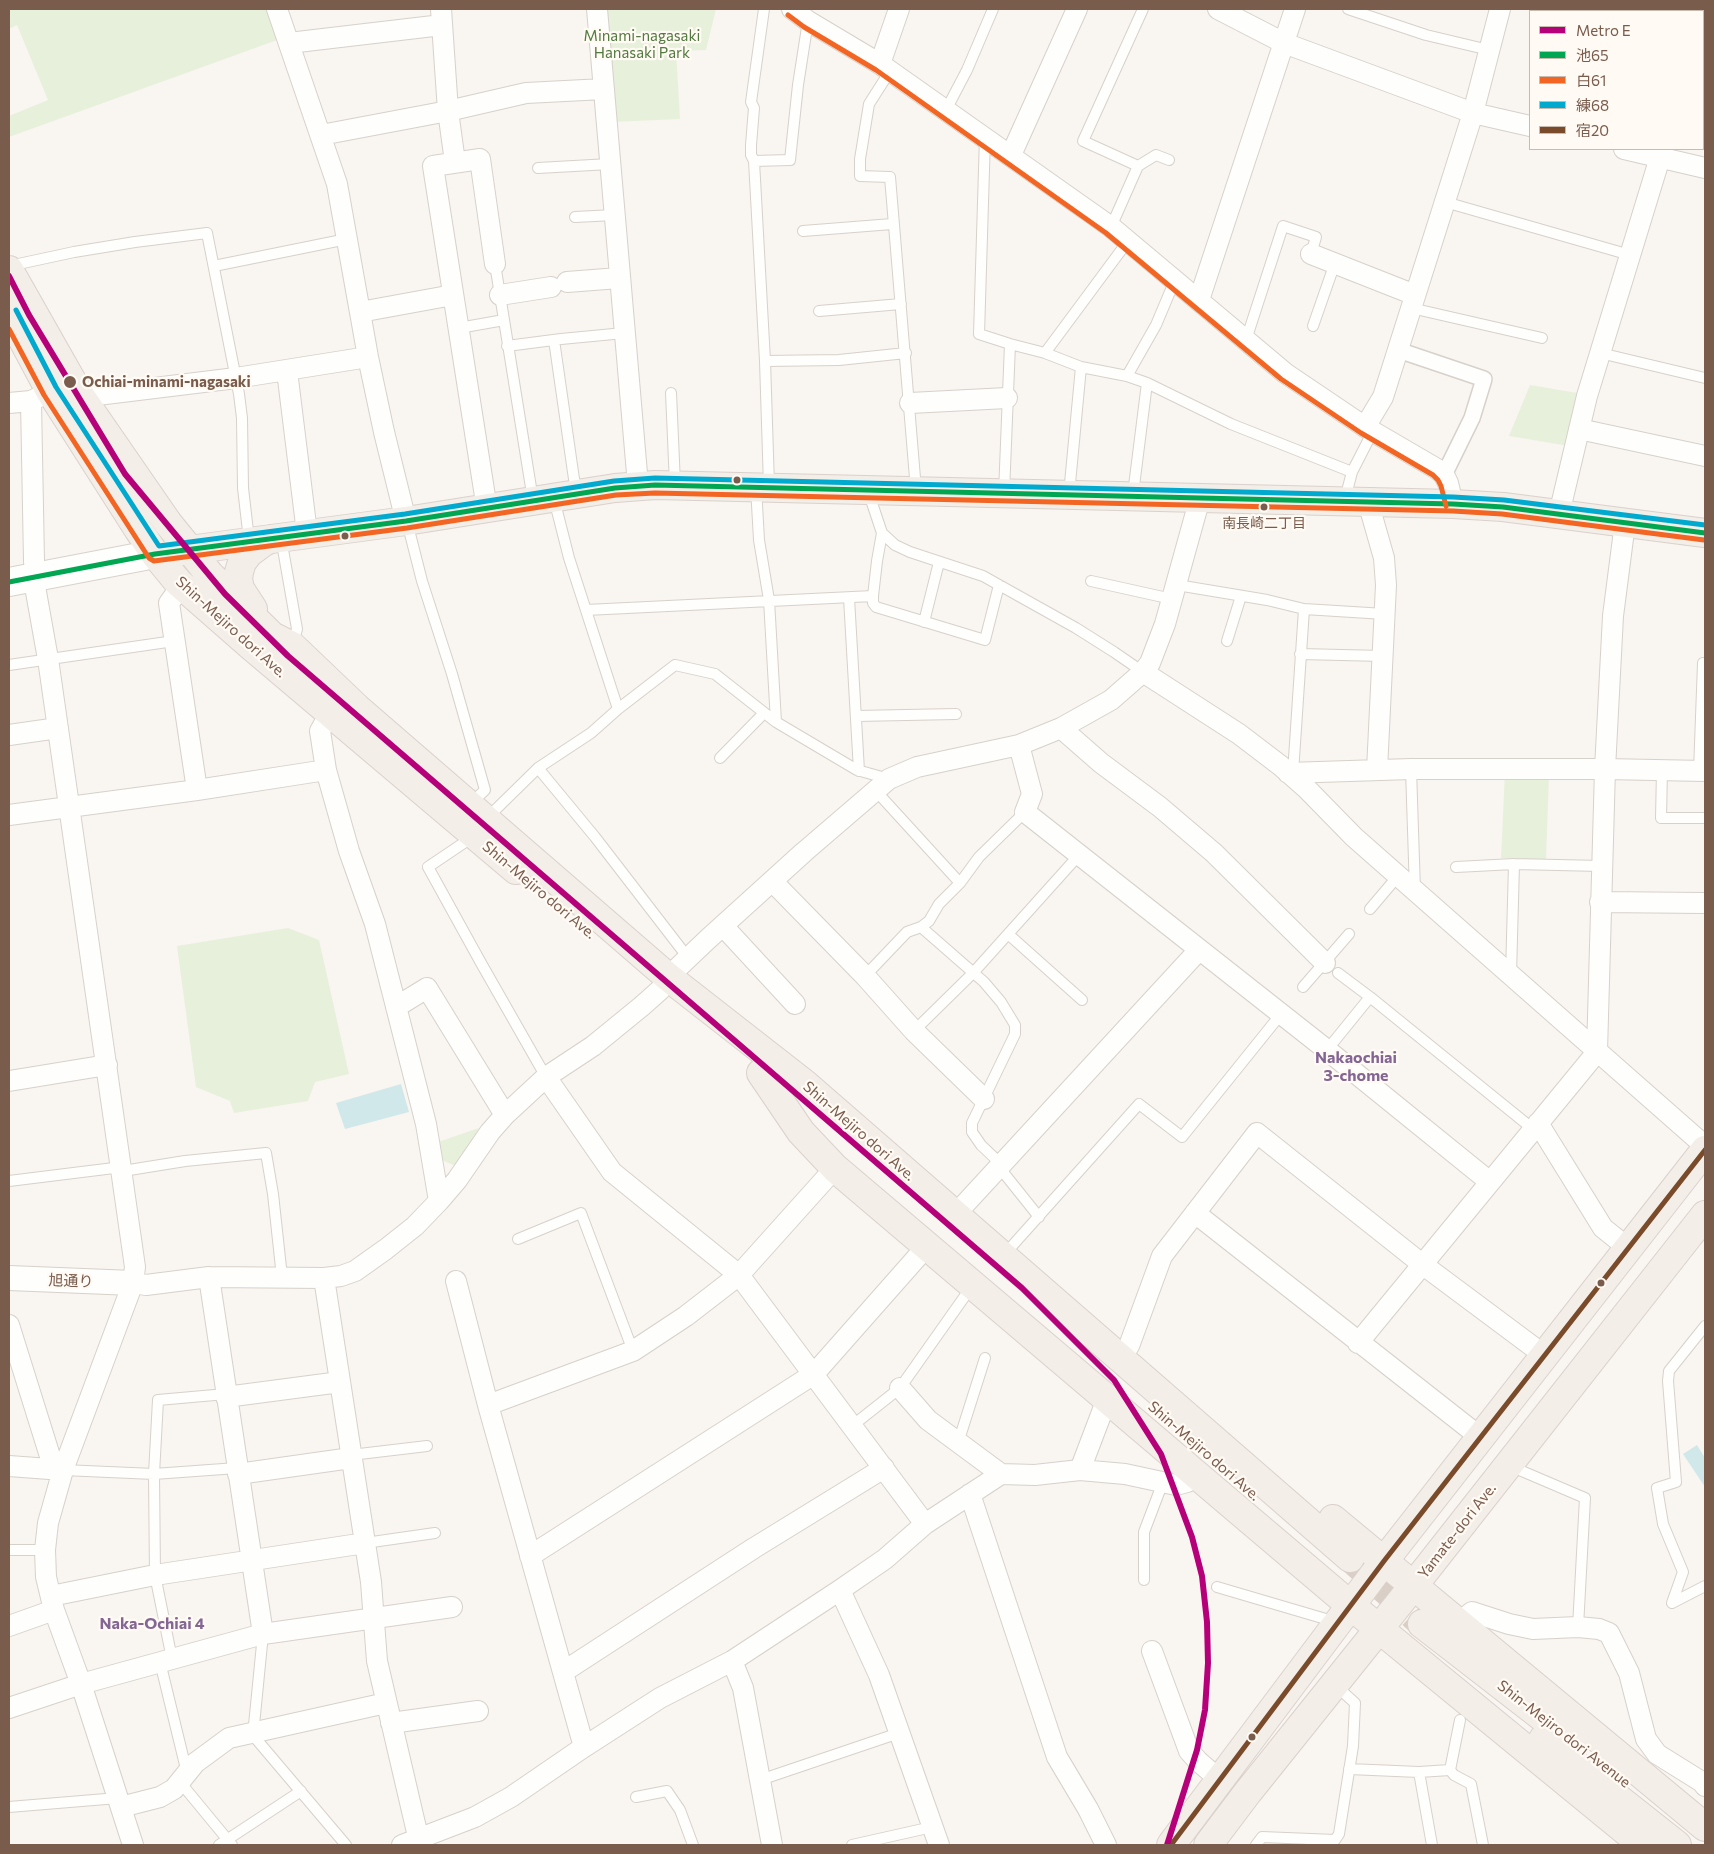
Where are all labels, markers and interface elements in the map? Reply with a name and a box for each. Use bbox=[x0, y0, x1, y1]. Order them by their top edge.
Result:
legend bbox=[1529, 10, 1704, 150]
text: Metro E bbox=[1576, 21, 1631, 39]
park label: Minami-nagasaki Hanasaki Park bbox=[584, 27, 700, 62]
text: 池65 bbox=[1576, 46, 1609, 64]
text: 白61 bbox=[1576, 71, 1607, 89]
text: 練68 bbox=[1576, 96, 1609, 114]
text: 宿20 bbox=[1576, 121, 1609, 139]
place label: Ochiai-minami-nagasaki bbox=[82, 373, 251, 391]
marker: Ochiai-minami-nagasaki bbox=[62, 374, 78, 390]
unlabelled marker bbox=[732, 475, 742, 485]
marker: 南長崎二丁目 bbox=[1259, 502, 1269, 512]
place label: 南長崎二丁目 bbox=[1222, 515, 1306, 531]
unlabelled marker bbox=[340, 531, 350, 541]
street label: Shin-Mejiro dori Ave. bbox=[172, 573, 290, 681]
street label: Shin-Mejiro dori Ave. bbox=[479, 837, 599, 943]
district label: Nakaochiai 3-chome bbox=[1315, 1048, 1397, 1086]
street label: Shin-Mejiro dori Ave. bbox=[799, 1077, 919, 1185]
street label: 旭通り bbox=[48, 1271, 94, 1291]
unlabelled marker bbox=[1596, 1278, 1606, 1288]
street label: Shin-Mejiro dori Ave. bbox=[1144, 1397, 1264, 1505]
street label: Yamate-dori Ave. bbox=[1414, 1480, 1500, 1582]
district label: Naka-Ochiai 4 bbox=[99, 1614, 205, 1634]
street label: Shin-Mejiro dori Avenue bbox=[1494, 1676, 1634, 1792]
unlabelled marker bbox=[1247, 1732, 1257, 1742]

